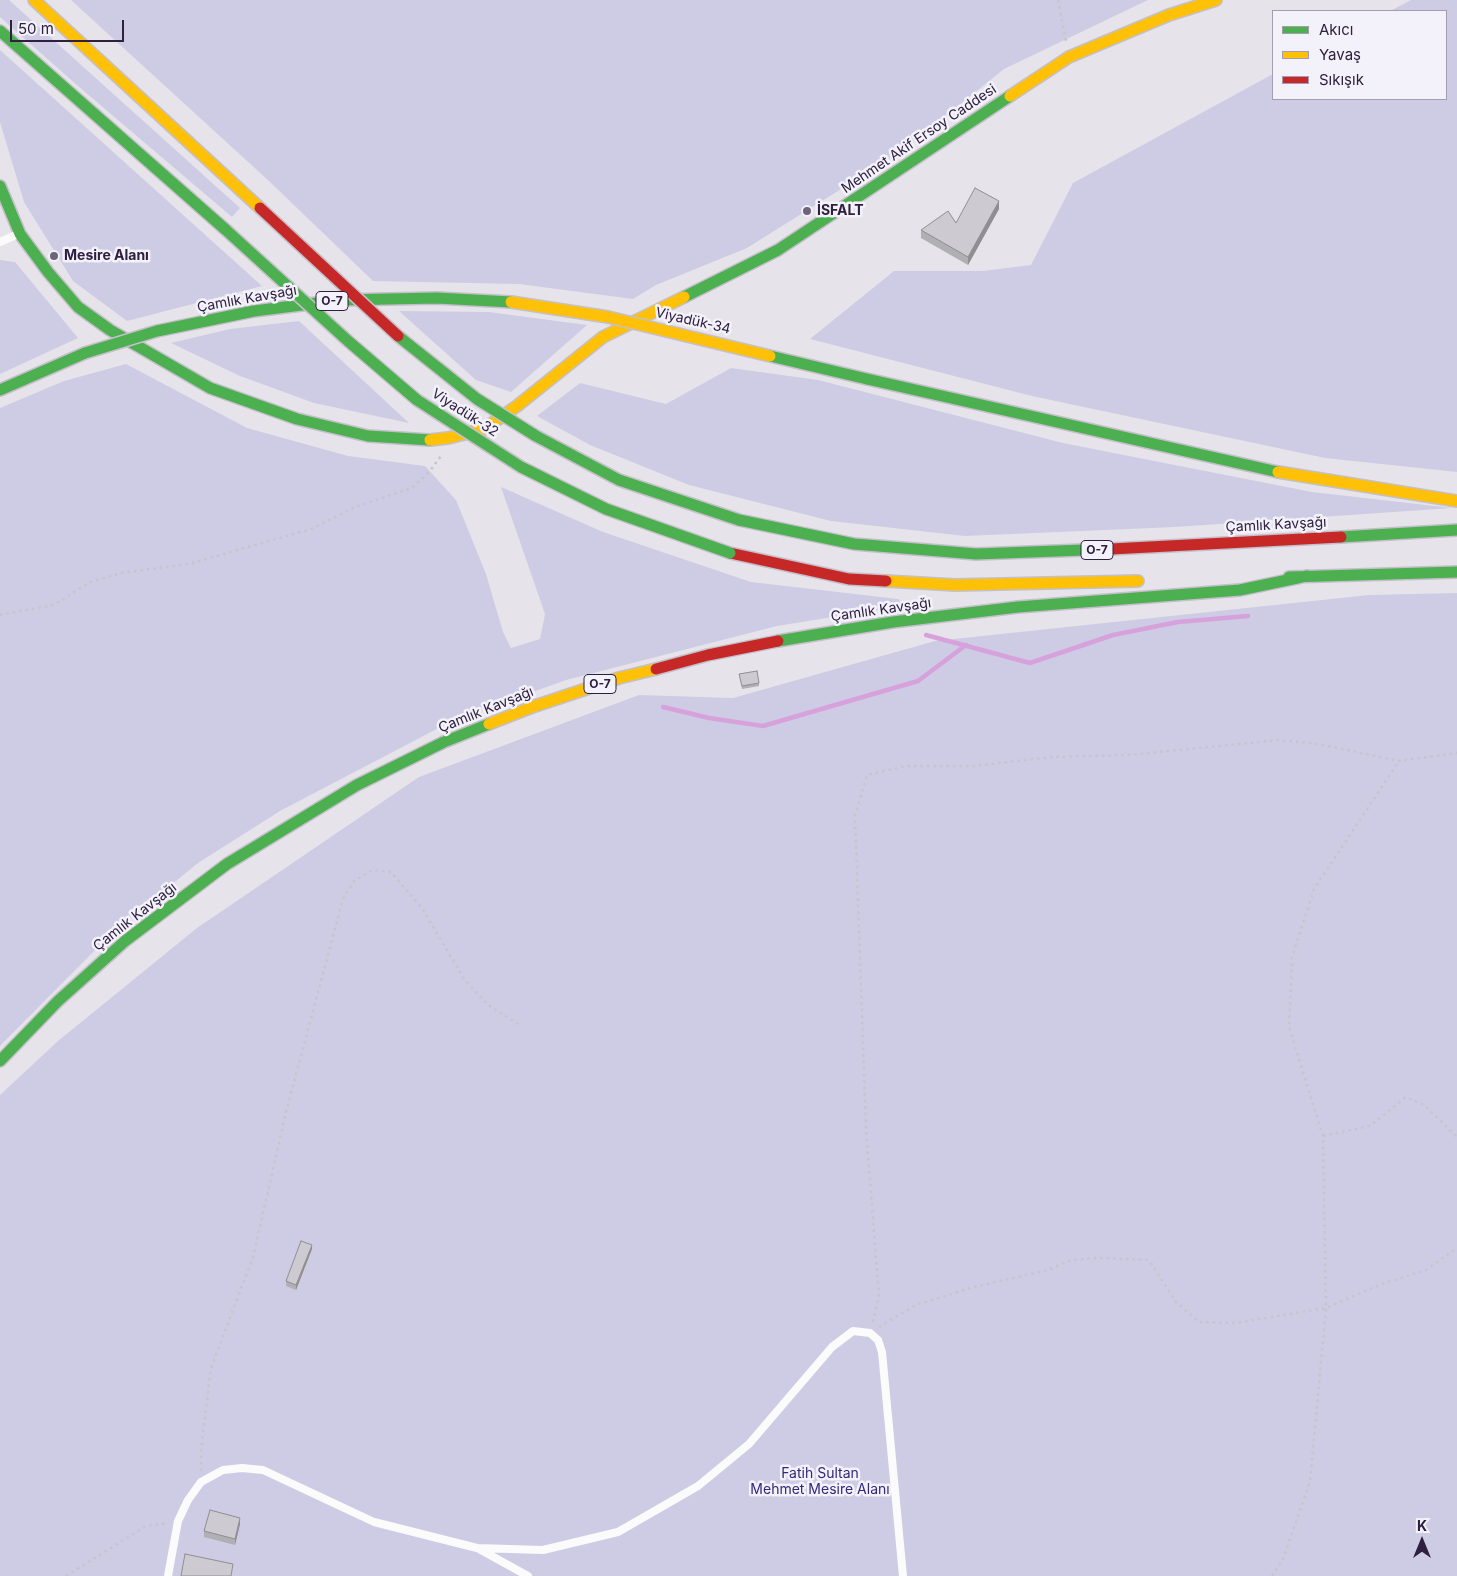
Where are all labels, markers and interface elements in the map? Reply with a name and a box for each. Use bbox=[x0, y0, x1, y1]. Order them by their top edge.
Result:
scale bar bbox=[12, 10, 126, 42]
legend bbox=[1272, 10, 1447, 100]
text: 50 m bbox=[18, 19, 54, 38]
text: Akıcı bbox=[1319, 20, 1353, 39]
text: Yavaş bbox=[1319, 45, 1361, 64]
text: Sıkışık bbox=[1319, 70, 1364, 89]
street label: Mehmet Akif Ersoy Caddesi bbox=[838, 81, 1000, 197]
place label: İSFALT bbox=[817, 203, 863, 219]
marker: İSFALT bbox=[801, 205, 813, 217]
place label: Mesire Alanı bbox=[64, 248, 149, 264]
marker: Mesire Alanı bbox=[48, 250, 60, 262]
street label: Çamlık Kavşağı bbox=[196, 282, 298, 316]
road number: O-7 bbox=[316, 292, 348, 310]
street label: Viyadük-34 bbox=[654, 304, 732, 338]
street label: Viyadük-32 bbox=[429, 385, 501, 441]
street label: Çamlık Kavşağı bbox=[1225, 514, 1327, 536]
road number: O-7 bbox=[1081, 540, 1113, 560]
street label: Çamlık Kavşağı bbox=[830, 595, 932, 625]
road number: O-7 bbox=[584, 674, 616, 694]
street label: Çamlık Kavşağı bbox=[436, 683, 536, 737]
street label: Çamlık Kavşağı bbox=[90, 879, 180, 955]
park label: Fatih Sultan Mehmet Mesire Alanı bbox=[750, 1466, 890, 1498]
north arrow bbox=[1397, 1516, 1447, 1566]
text: K bbox=[1417, 1517, 1427, 1534]

